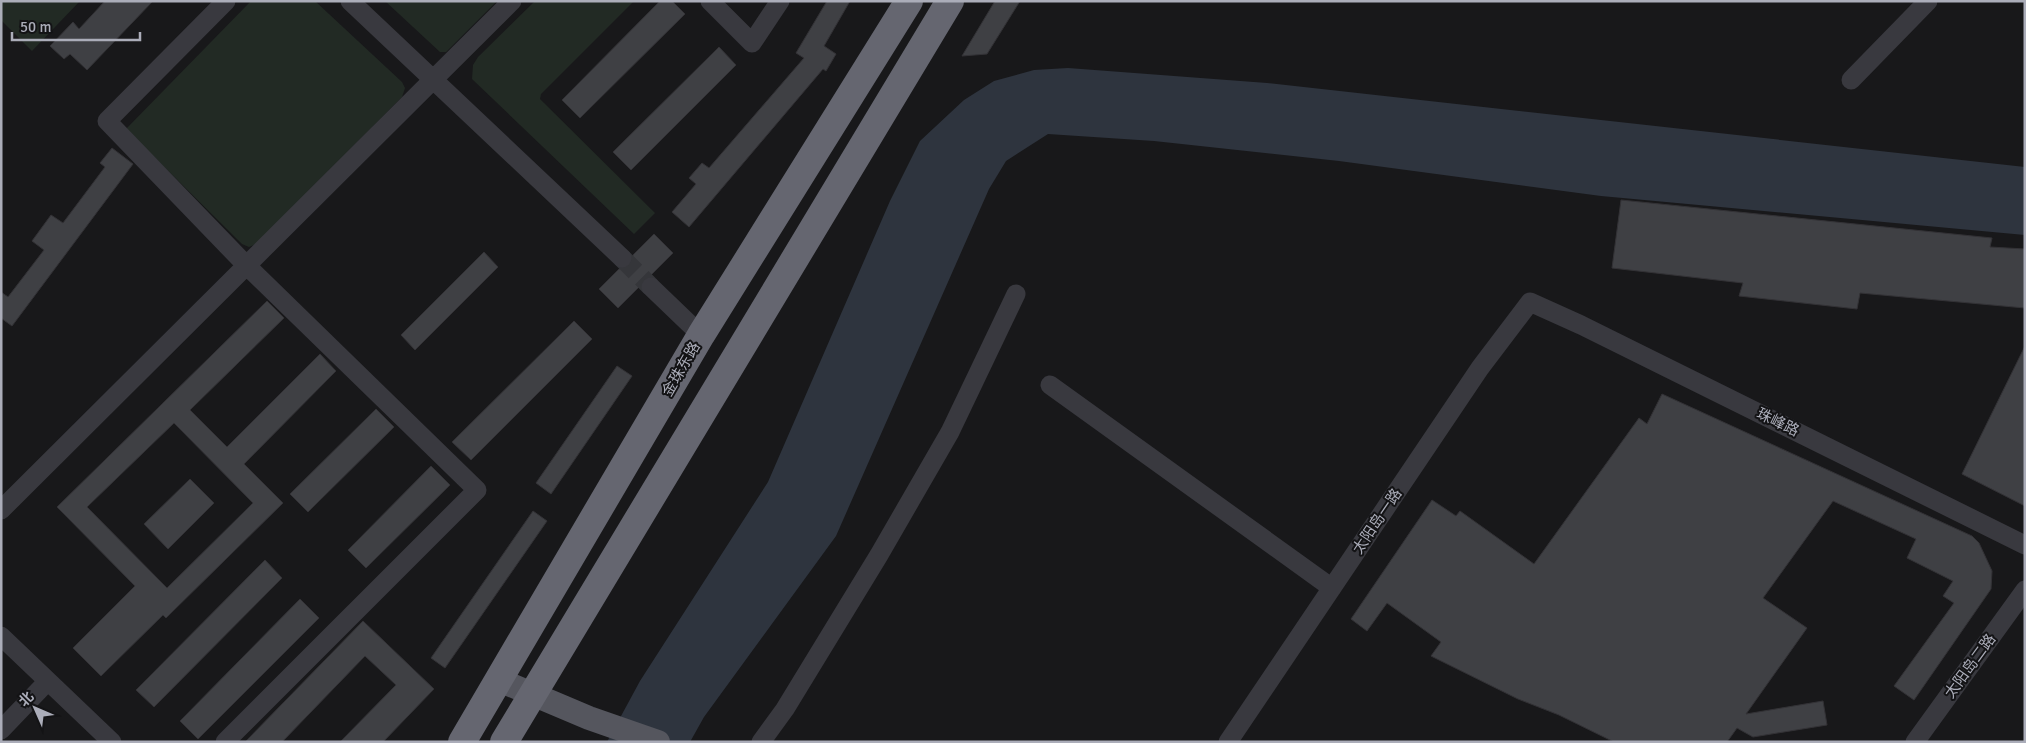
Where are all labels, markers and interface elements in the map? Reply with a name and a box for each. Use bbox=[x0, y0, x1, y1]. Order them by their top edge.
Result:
scale bar bbox=[12, 10, 140, 42]
text: 50 m bbox=[20, 18, 51, 36]
street label: 金珠东路 bbox=[658, 339, 704, 399]
street label: 珠峰路 bbox=[1754, 404, 1802, 440]
street label: 太阳岛一路 bbox=[1349, 485, 1405, 557]
street label: 太阳岛二路 bbox=[1941, 630, 1999, 702]
north arrow bbox=[10, 683, 60, 733]
text: 北 bbox=[15, 688, 37, 710]

